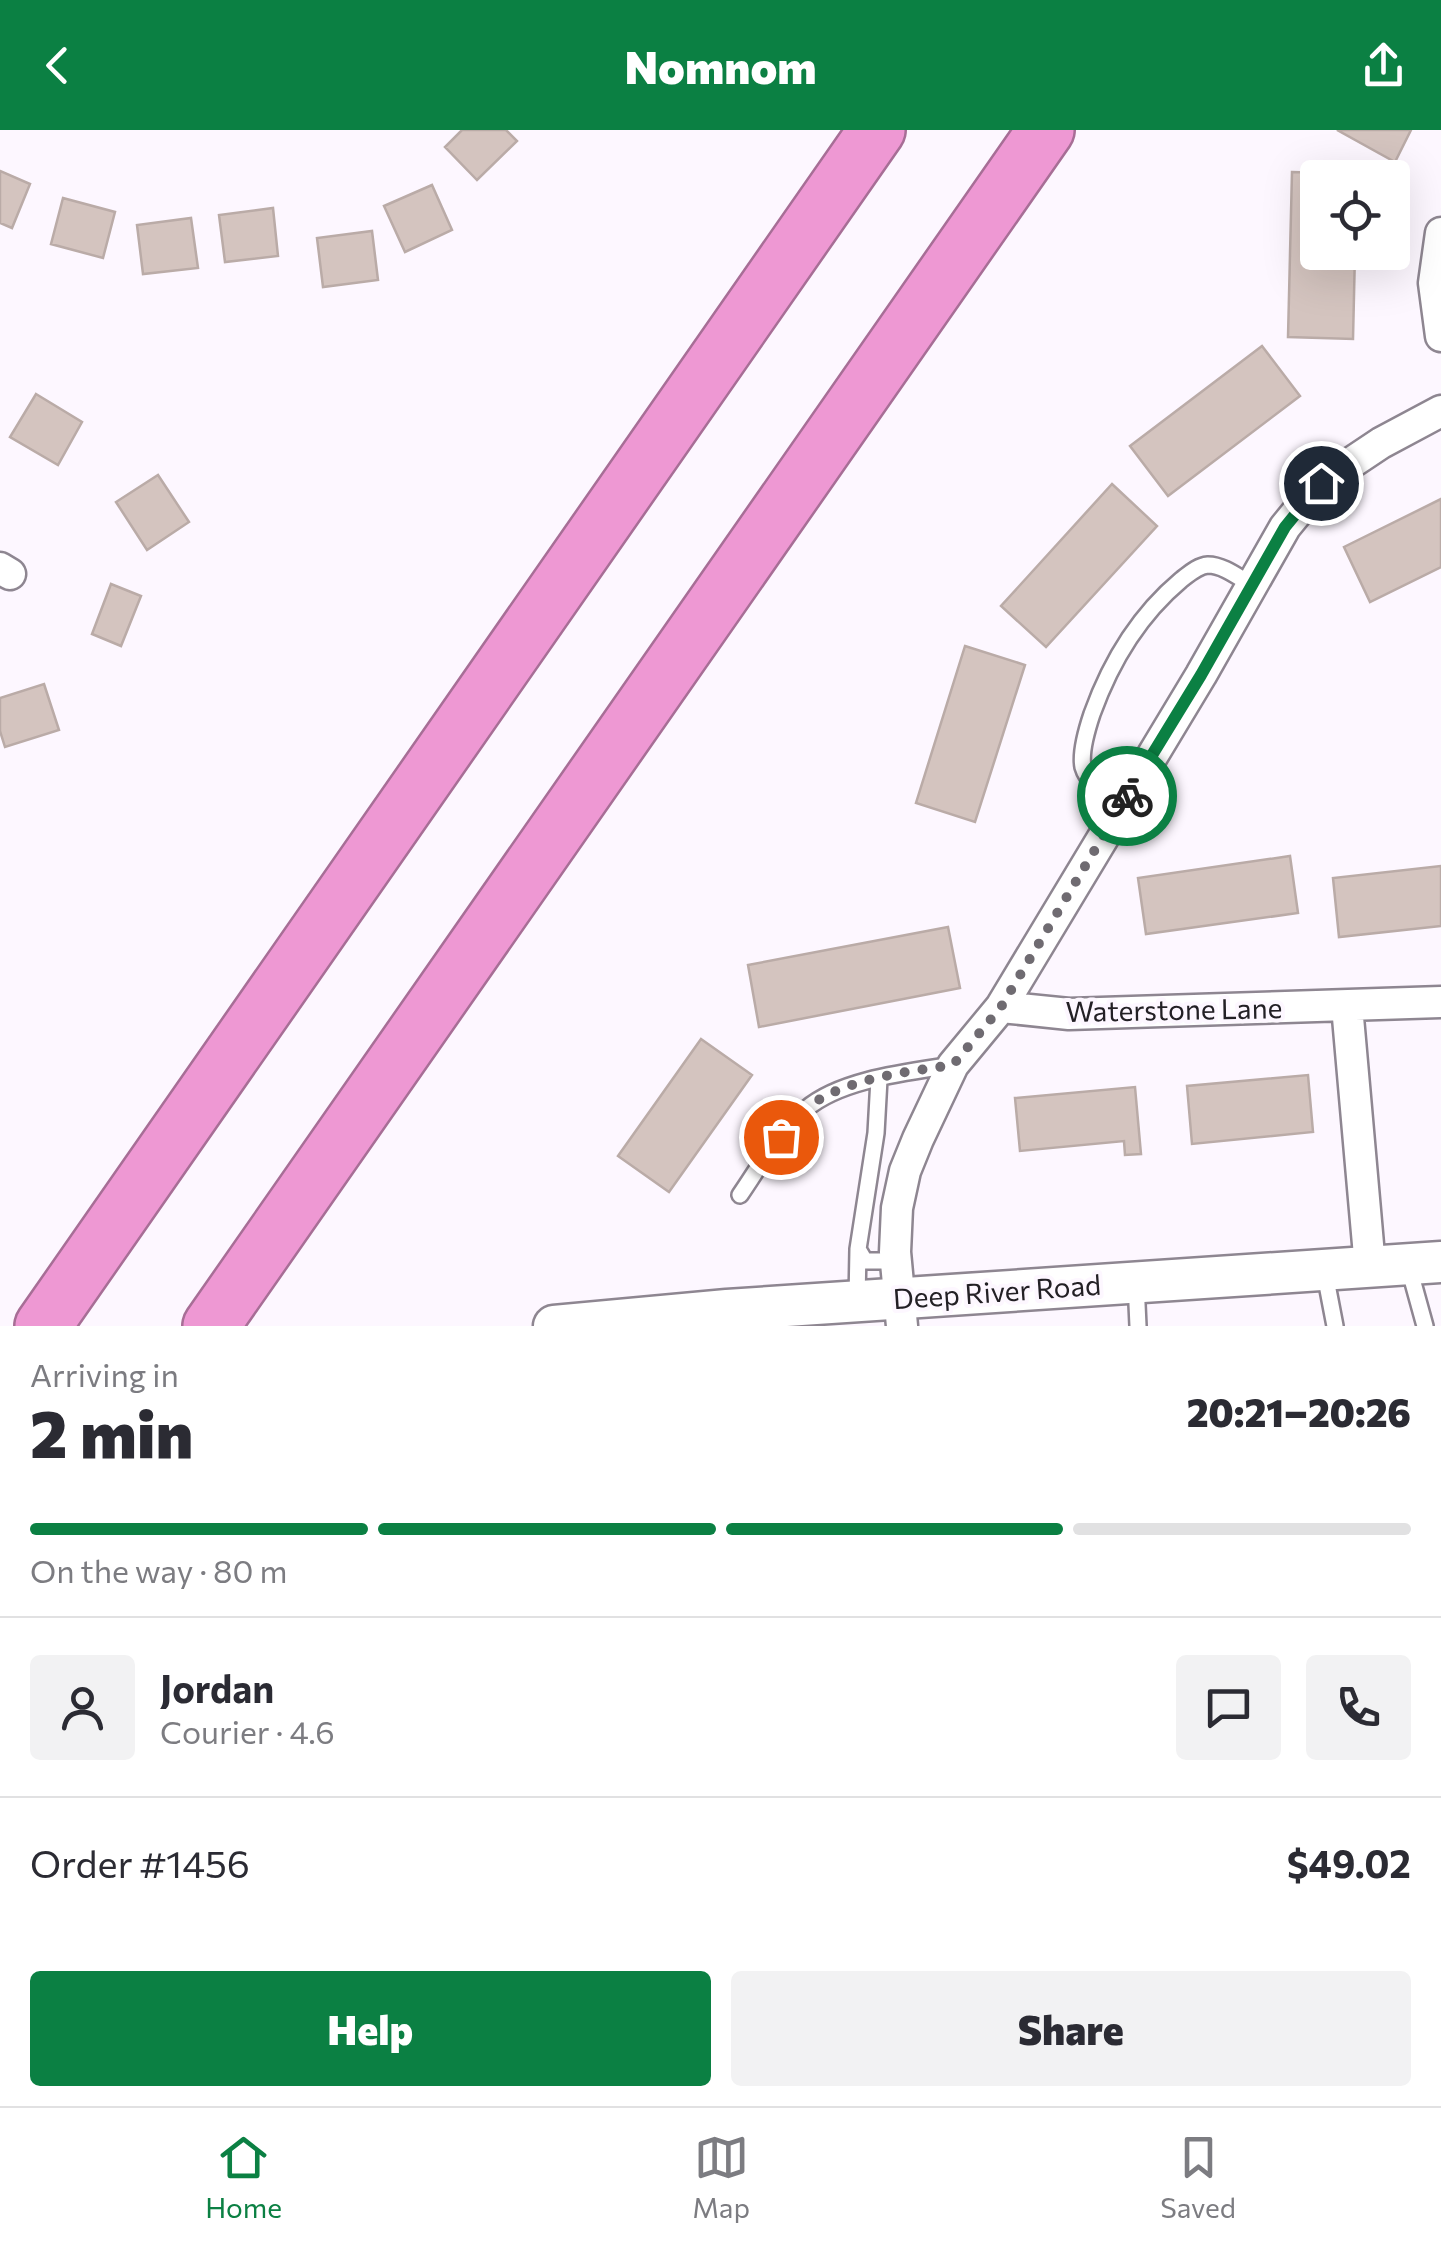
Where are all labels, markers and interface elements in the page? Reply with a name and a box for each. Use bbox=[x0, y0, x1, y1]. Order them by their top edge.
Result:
icon: back bbox=[30, 38, 85, 93]
text: Nomnom bbox=[624, 38, 817, 93]
icon: share bbox=[1356, 38, 1411, 93]
map controls bbox=[1300, 160, 1410, 270]
button: locate bbox=[1300, 160, 1410, 270]
pin bbox=[1279, 441, 1364, 526]
icon: home bbox=[1294, 456, 1349, 511]
courier bbox=[1077, 746, 1177, 846]
icon: bike bbox=[1100, 769, 1155, 824]
street label: Waterstone Lane bbox=[1065, 990, 1283, 1028]
pin bbox=[739, 1095, 824, 1180]
icon: bag bbox=[754, 1110, 809, 1165]
street label: Deep River Road bbox=[892, 1267, 1102, 1315]
text: Arriving in bbox=[30, 1354, 179, 1394]
text: 20:21–20:26 bbox=[1187, 1388, 1411, 1435]
text: 2 min bbox=[30, 1392, 193, 1471]
text: On the way · 80 m bbox=[30, 1550, 287, 1590]
button: person bbox=[30, 1655, 135, 1760]
button: chat bbox=[1176, 1655, 1281, 1760]
button: phone bbox=[1306, 1655, 1411, 1760]
text: Jordan bbox=[160, 1664, 274, 1711]
text: Courier · 4.6 bbox=[160, 1711, 335, 1751]
text: Order #1456 bbox=[30, 1839, 250, 1886]
text: $49.02 bbox=[1287, 1839, 1411, 1886]
button: Help bbox=[30, 1971, 711, 2086]
button: Share bbox=[731, 1971, 1411, 2086]
tab: Home bbox=[205, 2130, 282, 2224]
tab: Map bbox=[692, 2130, 750, 2224]
tab: Saved bbox=[1160, 2130, 1236, 2224]

